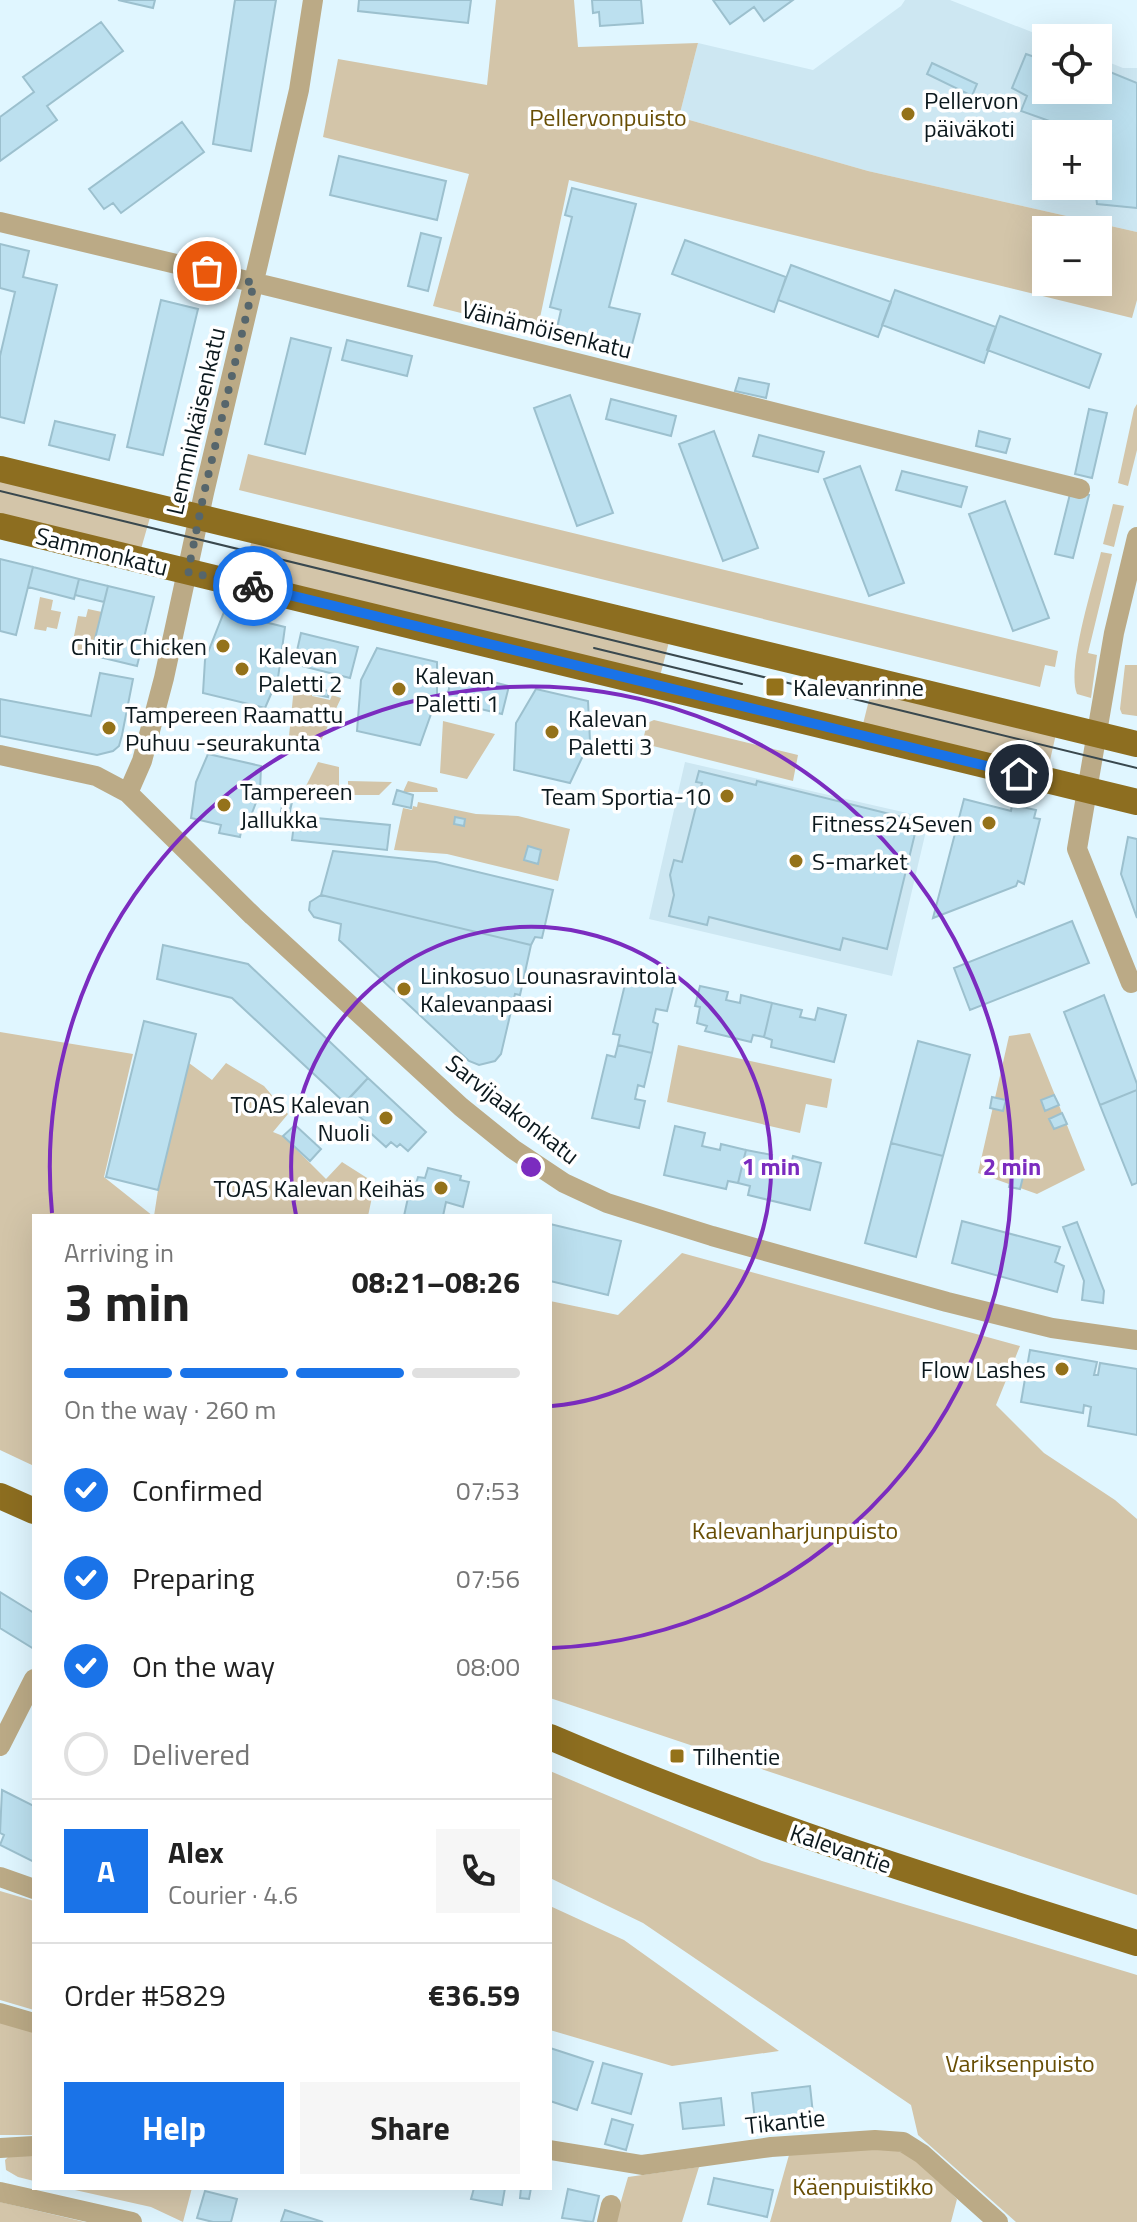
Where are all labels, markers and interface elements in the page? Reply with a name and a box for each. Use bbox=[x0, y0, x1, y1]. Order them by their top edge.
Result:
map controls bbox=[1032, 24, 1112, 296]
button: locate bbox=[1032, 24, 1112, 104]
place label: Pellervon päiväkoti bbox=[924, 82, 1019, 146]
park label: Pellervonpuisto bbox=[529, 99, 687, 135]
marker: Pellervon päiväkoti bbox=[899, 105, 917, 123]
button: + bbox=[1032, 120, 1112, 200]
button: − bbox=[1032, 216, 1112, 296]
pin bbox=[173, 237, 241, 305]
icon: bag bbox=[185, 249, 229, 293]
street label: Väinämöisenkatu bbox=[458, 290, 636, 368]
street label: Lemminkäisenkatu bbox=[156, 324, 234, 518]
street label: Sammonkatu bbox=[32, 517, 172, 585]
courier bbox=[213, 546, 293, 626]
icon: bike bbox=[231, 564, 275, 608]
place label: Chitir Chicken bbox=[71, 628, 207, 664]
marker: Chitir Chicken bbox=[214, 637, 232, 655]
place label: Kalevan Paletti 2 bbox=[258, 637, 343, 701]
place label: Kalevan Paletti 1 bbox=[415, 657, 500, 721]
marker: Kalevan Paletti 2 bbox=[233, 660, 251, 678]
place label: Kalevanrinne bbox=[793, 669, 924, 705]
marker: Kalevanrinne bbox=[764, 676, 786, 698]
marker: Kalevan Paletti 1 bbox=[390, 680, 408, 698]
place label: Tampereen Raamattu Puhuu -seurakunta bbox=[125, 696, 343, 760]
place label: Kalevan Paletti 3 bbox=[568, 700, 653, 764]
marker: Tampereen Raamattu Puhuu -seurakunta bbox=[100, 719, 118, 737]
marker: Kalevan Paletti 3 bbox=[543, 723, 561, 741]
pin bbox=[985, 740, 1053, 808]
icon: home bbox=[997, 752, 1041, 796]
place label: Tampereen Jallukka bbox=[240, 773, 353, 837]
place label: Team Sportia-10 bbox=[541, 778, 711, 814]
marker: Team Sportia-10 bbox=[718, 787, 736, 805]
marker: Tampereen Jallukka bbox=[215, 796, 233, 814]
place label: Fitness24Seven bbox=[811, 805, 973, 841]
marker: Fitness24Seven bbox=[980, 814, 998, 832]
place label: S-market bbox=[812, 843, 908, 879]
marker: S-market bbox=[787, 852, 805, 870]
place label: Linkosuo Lounasravintola Kalevanpaasi bbox=[420, 957, 677, 1021]
marker: Linkosuo Lounasravintola Kalevanpaasi bbox=[395, 980, 413, 998]
street label: Sarvijaakonkatu bbox=[439, 1045, 587, 1173]
place label: TOAS Kalevan Nuoli bbox=[230, 1086, 370, 1150]
marker: TOAS Kalevan Nuoli bbox=[377, 1109, 395, 1127]
text: 1 min bbox=[742, 1148, 800, 1184]
text: 2 min bbox=[983, 1148, 1041, 1184]
centre of rings bbox=[517, 1153, 545, 1181]
place label: TOAS Kalevan Keihäs bbox=[213, 1170, 425, 1206]
marker: TOAS Kalevan Keihäs bbox=[432, 1179, 450, 1197]
text: Arriving in bbox=[64, 1233, 174, 1272]
text: 08:21–08:26 bbox=[352, 1259, 520, 1305]
text: 3 min bbox=[64, 1262, 190, 1341]
place label: Flow Lashes bbox=[921, 1351, 1046, 1387]
marker: Flow Lashes bbox=[1053, 1360, 1071, 1378]
text: On the way · 260 m bbox=[64, 1390, 276, 1429]
text: Confirmed bbox=[132, 1467, 263, 1513]
icon: check bbox=[64, 1468, 108, 1512]
text: 07:53 bbox=[456, 1471, 520, 1510]
park label: Kalevanharjunpuisto bbox=[692, 1512, 898, 1548]
text: Preparing bbox=[132, 1555, 254, 1601]
icon: check bbox=[64, 1556, 108, 1600]
text: 07:56 bbox=[456, 1559, 520, 1598]
text: On the way bbox=[132, 1643, 275, 1689]
icon: check bbox=[64, 1644, 108, 1688]
text: 08:00 bbox=[456, 1647, 520, 1686]
text: Delivered bbox=[132, 1731, 250, 1777]
place label: Tilhentie bbox=[693, 1738, 780, 1774]
marker: Tilhentie bbox=[668, 1747, 686, 1765]
street label: Kalevantie bbox=[785, 1814, 897, 1882]
text: Alex bbox=[168, 1829, 224, 1875]
button: phone bbox=[436, 1829, 520, 1913]
text: A bbox=[97, 1848, 115, 1894]
text: Courier · 4.6 bbox=[168, 1875, 298, 1914]
text: Order #5829 bbox=[64, 1972, 226, 2018]
text: €36.59 bbox=[428, 1972, 520, 2018]
park label: Variksenpuisto bbox=[945, 2045, 1095, 2081]
button: Help bbox=[64, 2082, 284, 2174]
button: Share bbox=[300, 2082, 520, 2174]
street label: Tikantie bbox=[743, 2099, 827, 2143]
park label: Käenpuistikko bbox=[792, 2168, 934, 2204]

